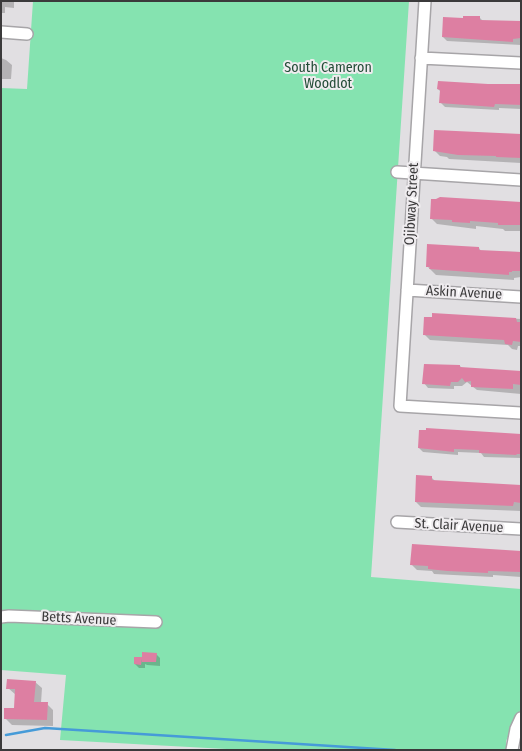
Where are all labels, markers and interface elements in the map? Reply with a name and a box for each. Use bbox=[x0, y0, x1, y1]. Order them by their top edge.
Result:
park label: South Cameron Woodlot bbox=[284, 60, 372, 92]
street label: Ojibway Street bbox=[401, 162, 423, 246]
street label: Askin Avenue bbox=[426, 283, 502, 303]
street label: St. Clair Avenue bbox=[414, 515, 504, 537]
street label: Betts Avenue bbox=[41, 609, 117, 629]

